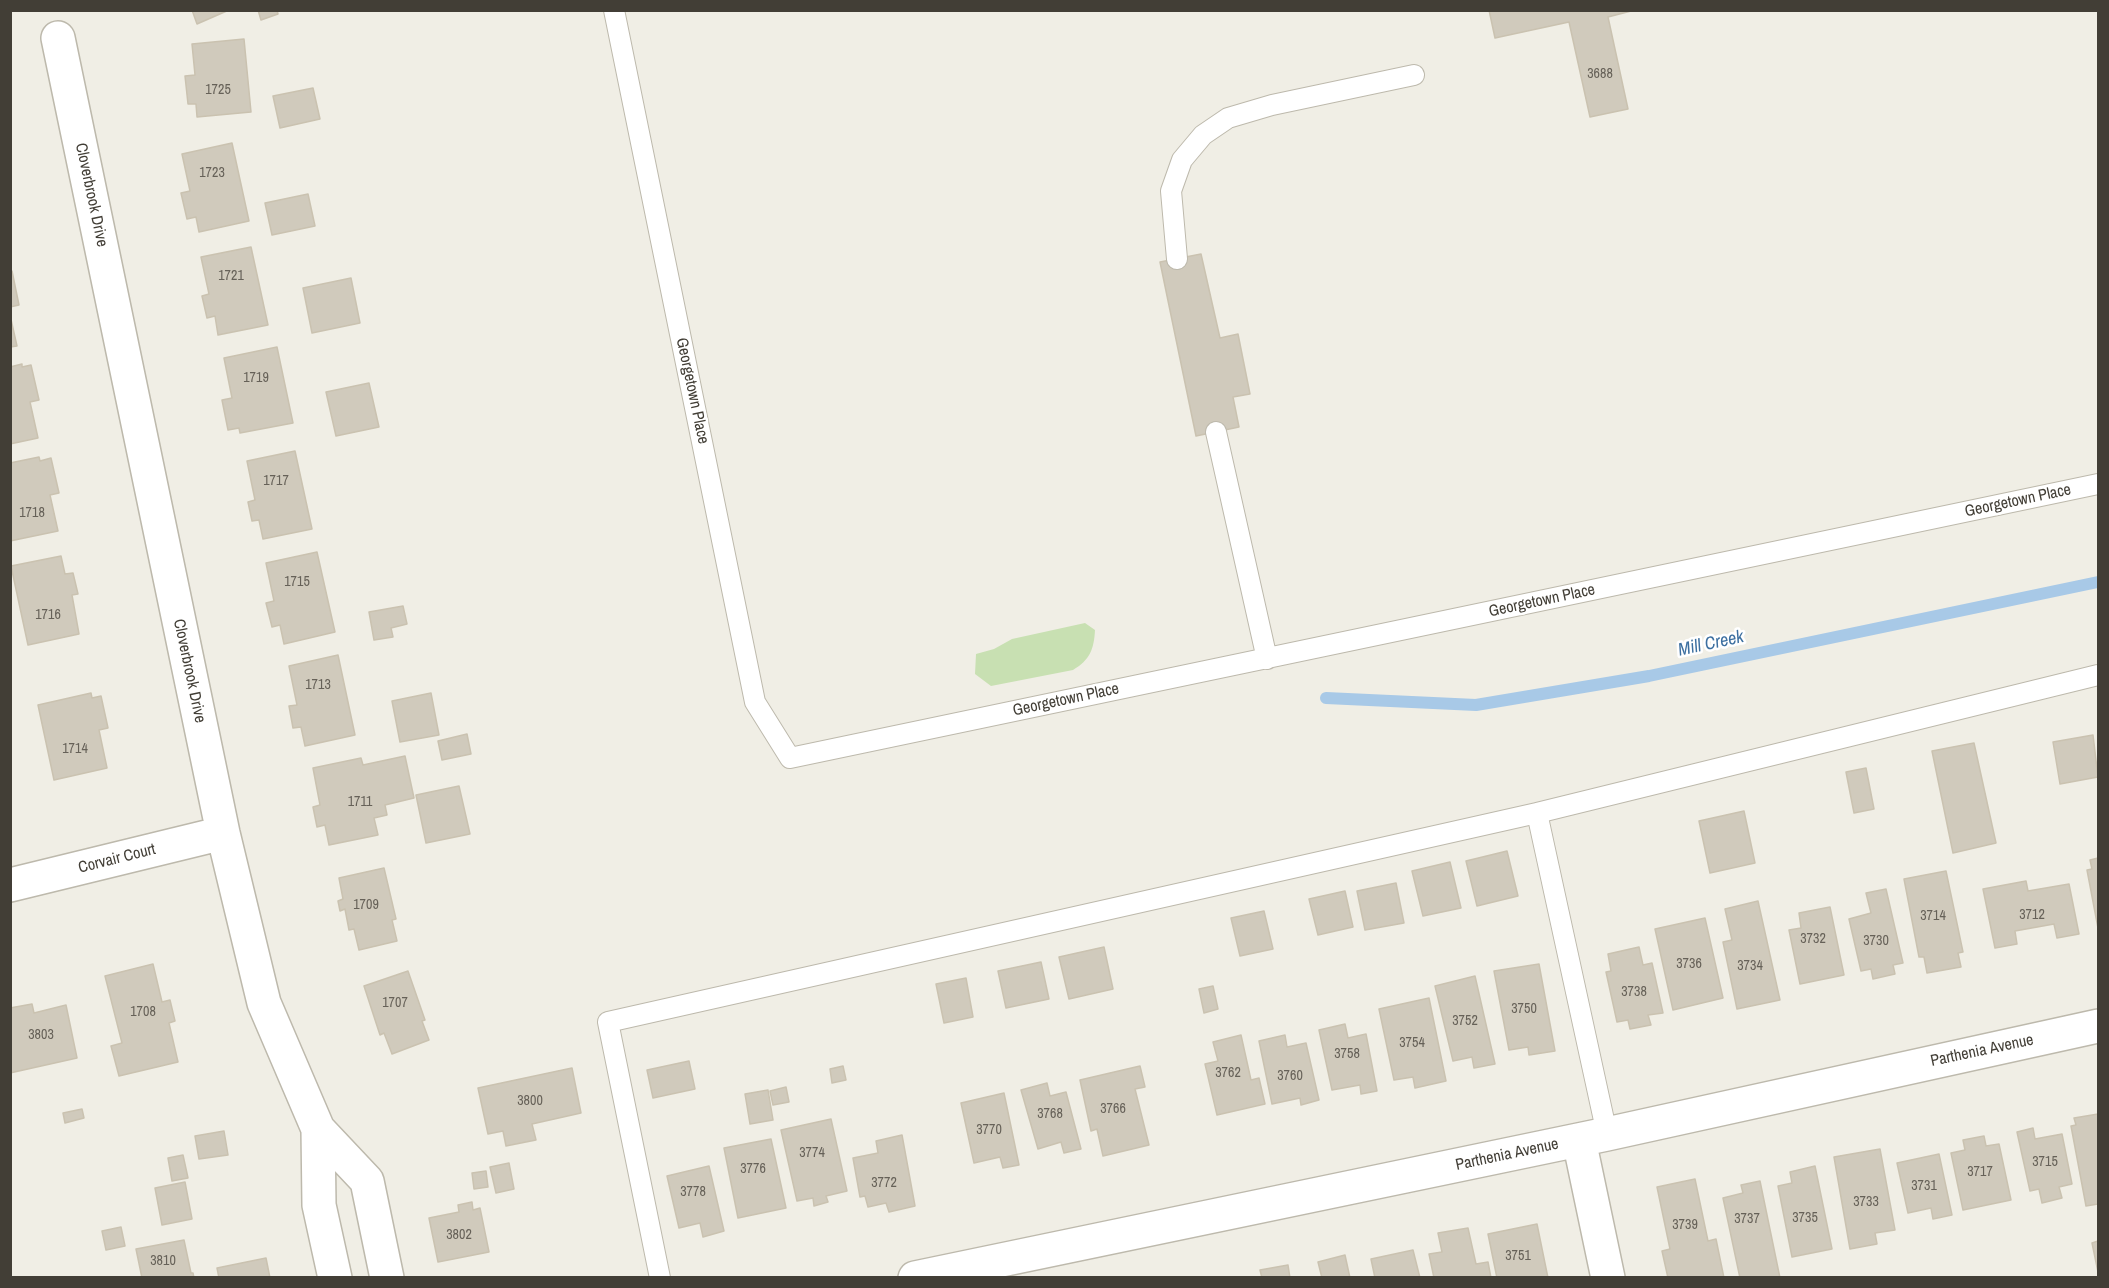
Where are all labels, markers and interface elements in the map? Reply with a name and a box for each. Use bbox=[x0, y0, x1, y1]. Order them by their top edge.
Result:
house number: 3688 bbox=[1587, 66, 1613, 82]
house number: 1725 bbox=[205, 82, 231, 98]
street label: Cloverbrook Drive bbox=[71, 141, 111, 249]
house number: 1723 bbox=[199, 165, 225, 181]
house number: 1721 bbox=[218, 268, 244, 284]
street label: Georgetown Place bbox=[671, 336, 713, 446]
house number: 1719 bbox=[243, 370, 269, 386]
house number: 1717 bbox=[263, 473, 289, 489]
street label: Georgetown Place bbox=[1963, 480, 2073, 522]
house number: 1718 bbox=[19, 505, 45, 521]
house number: 1715 bbox=[284, 574, 310, 590]
street label: Georgetown Place bbox=[1487, 580, 1597, 622]
house number: 1716 bbox=[35, 607, 61, 623]
street label: Cloverbrook Drive bbox=[169, 617, 209, 725]
water label: Mill Creek bbox=[1676, 627, 1746, 661]
house number: 1713 bbox=[305, 677, 331, 693]
street label: Georgetown Place bbox=[1011, 679, 1121, 721]
house number: 1714 bbox=[62, 741, 88, 757]
house number: 1711 bbox=[348, 794, 372, 810]
street label: Corvair Court bbox=[76, 840, 158, 878]
house number: 1709 bbox=[353, 897, 379, 913]
house number: 3712 bbox=[2019, 907, 2045, 923]
house number: 3714 bbox=[1920, 908, 1946, 924]
house number: 3732 bbox=[1800, 931, 1826, 947]
house number: 3730 bbox=[1863, 933, 1889, 949]
house number: 3736 bbox=[1676, 956, 1702, 972]
house number: 3734 bbox=[1737, 958, 1763, 974]
house number: 3738 bbox=[1621, 984, 1647, 1000]
house number: 1707 bbox=[382, 995, 408, 1011]
house number: 3750 bbox=[1511, 1001, 1537, 1017]
house number: 1708 bbox=[130, 1004, 156, 1020]
house number: 3752 bbox=[1452, 1013, 1478, 1029]
house number: 3803 bbox=[28, 1027, 54, 1043]
street label: Parthenia Avenue bbox=[1929, 1031, 2035, 1071]
house number: 3754 bbox=[1399, 1035, 1425, 1051]
house number: 3758 bbox=[1334, 1046, 1360, 1062]
house number: 3762 bbox=[1215, 1065, 1241, 1081]
house number: 3760 bbox=[1277, 1068, 1303, 1084]
house number: 3800 bbox=[517, 1093, 543, 1109]
house number: 3766 bbox=[1100, 1101, 1126, 1117]
house number: 3768 bbox=[1037, 1106, 1063, 1122]
house number: 3770 bbox=[976, 1122, 1002, 1138]
street label: Parthenia Avenue bbox=[1454, 1135, 1560, 1175]
house number: 3774 bbox=[799, 1145, 825, 1161]
house number: 3715 bbox=[2032, 1154, 2058, 1170]
house number: 3776 bbox=[740, 1161, 766, 1177]
house number: 3717 bbox=[1967, 1164, 1993, 1180]
house number: 3772 bbox=[871, 1175, 897, 1191]
house number: 3731 bbox=[1911, 1178, 1937, 1194]
house number: 3778 bbox=[680, 1184, 706, 1200]
house number: 3733 bbox=[1853, 1194, 1879, 1210]
house number: 3735 bbox=[1792, 1210, 1818, 1226]
house number: 3737 bbox=[1734, 1211, 1760, 1227]
house number: 3739 bbox=[1672, 1217, 1698, 1233]
house number: 3802 bbox=[446, 1227, 472, 1243]
house number: 3751 bbox=[1505, 1248, 1531, 1264]
house number: 3810 bbox=[150, 1253, 176, 1269]

